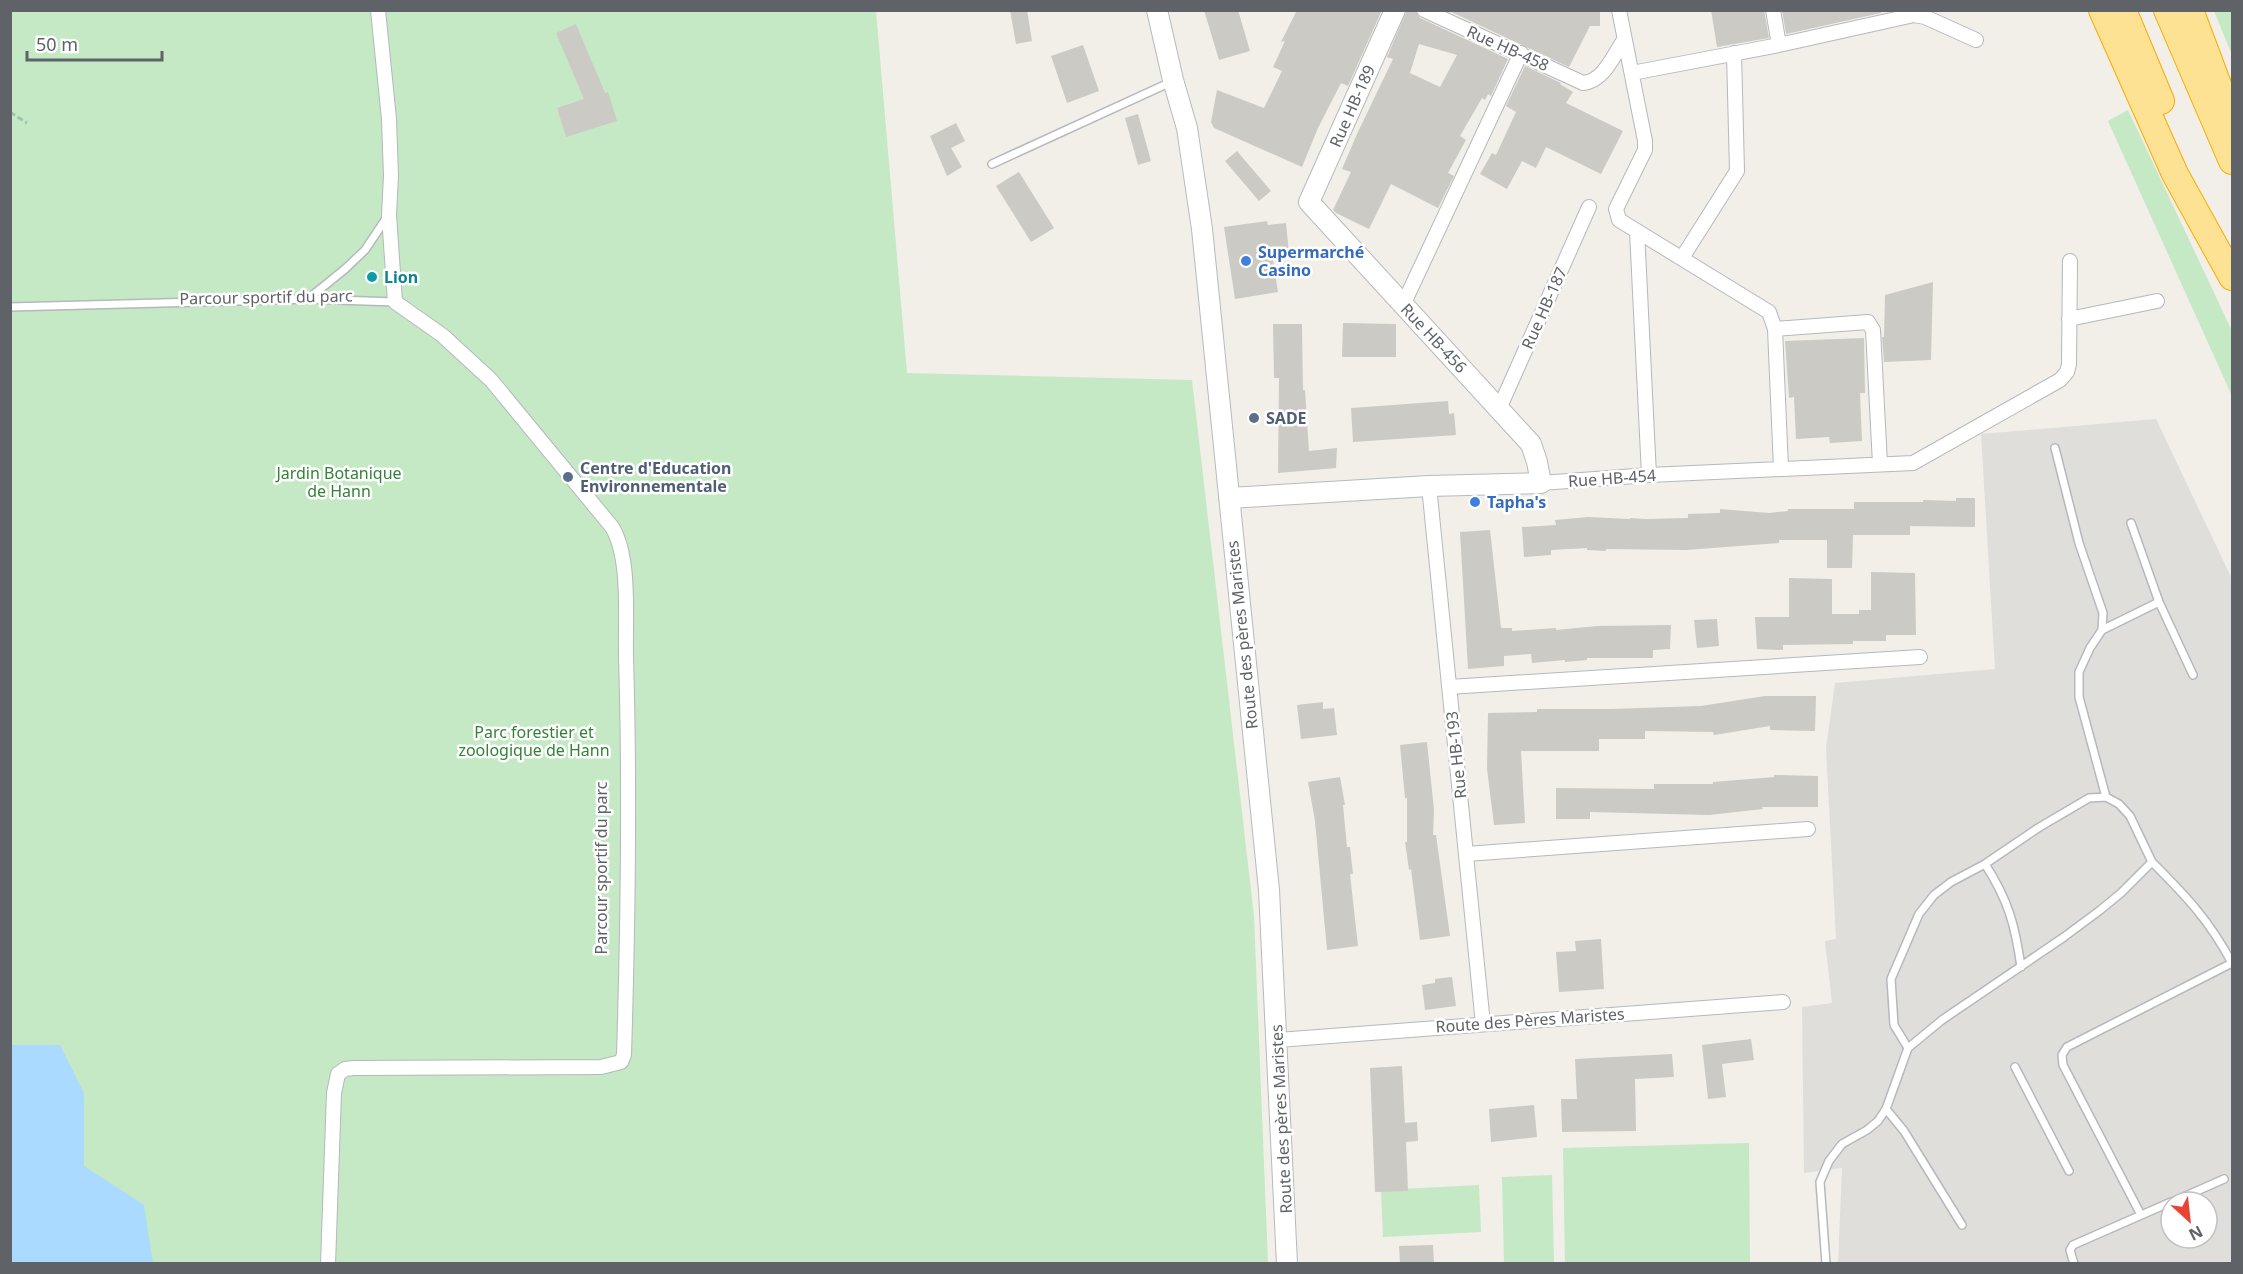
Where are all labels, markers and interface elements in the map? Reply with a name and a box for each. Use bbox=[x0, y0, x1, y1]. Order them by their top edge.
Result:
street label: Rue HB-458 bbox=[1463, 20, 1553, 76]
scale bar bbox=[27, 24, 162, 62]
text: 50 m bbox=[36, 32, 78, 56]
street label: Rue HB-189 bbox=[1324, 61, 1380, 151]
place label: Supermarché Casino bbox=[1258, 241, 1364, 281]
marker: Supermarché Casino bbox=[1239, 254, 1253, 268]
street label: Rue HB-187 bbox=[1516, 263, 1572, 353]
place label: Lion bbox=[384, 266, 418, 288]
marker: Lion bbox=[365, 270, 379, 284]
street label: Parcour sportif du parc bbox=[179, 284, 353, 310]
street label: Rue HB-456 bbox=[1396, 298, 1472, 378]
place label: SADE bbox=[1266, 407, 1307, 429]
marker: SADE bbox=[1247, 411, 1261, 425]
place label: Centre d'Education Environnementale bbox=[580, 457, 732, 497]
park label: Jardin Botanique de Hann bbox=[274, 462, 402, 502]
street label: Rue HB-454 bbox=[1567, 464, 1657, 492]
marker: Centre d'Education Environnementale bbox=[561, 470, 575, 484]
place label: Tapha's bbox=[1487, 491, 1546, 513]
marker: Tapha's bbox=[1468, 495, 1482, 509]
street label: Route des pères Maristes bbox=[1221, 540, 1263, 730]
street label: Rue HB-193 bbox=[1440, 710, 1472, 800]
park label: Parc forestier et zoologique de Hann bbox=[458, 721, 610, 761]
street label: Parcour sportif du parc bbox=[590, 781, 612, 955]
street label: Route des Pères Maristes bbox=[1435, 1002, 1625, 1038]
street label: Route des pères Maristes bbox=[1265, 1024, 1297, 1214]
north arrow bbox=[2159, 1190, 2219, 1250]
text: N bbox=[2185, 1221, 2207, 1246]

